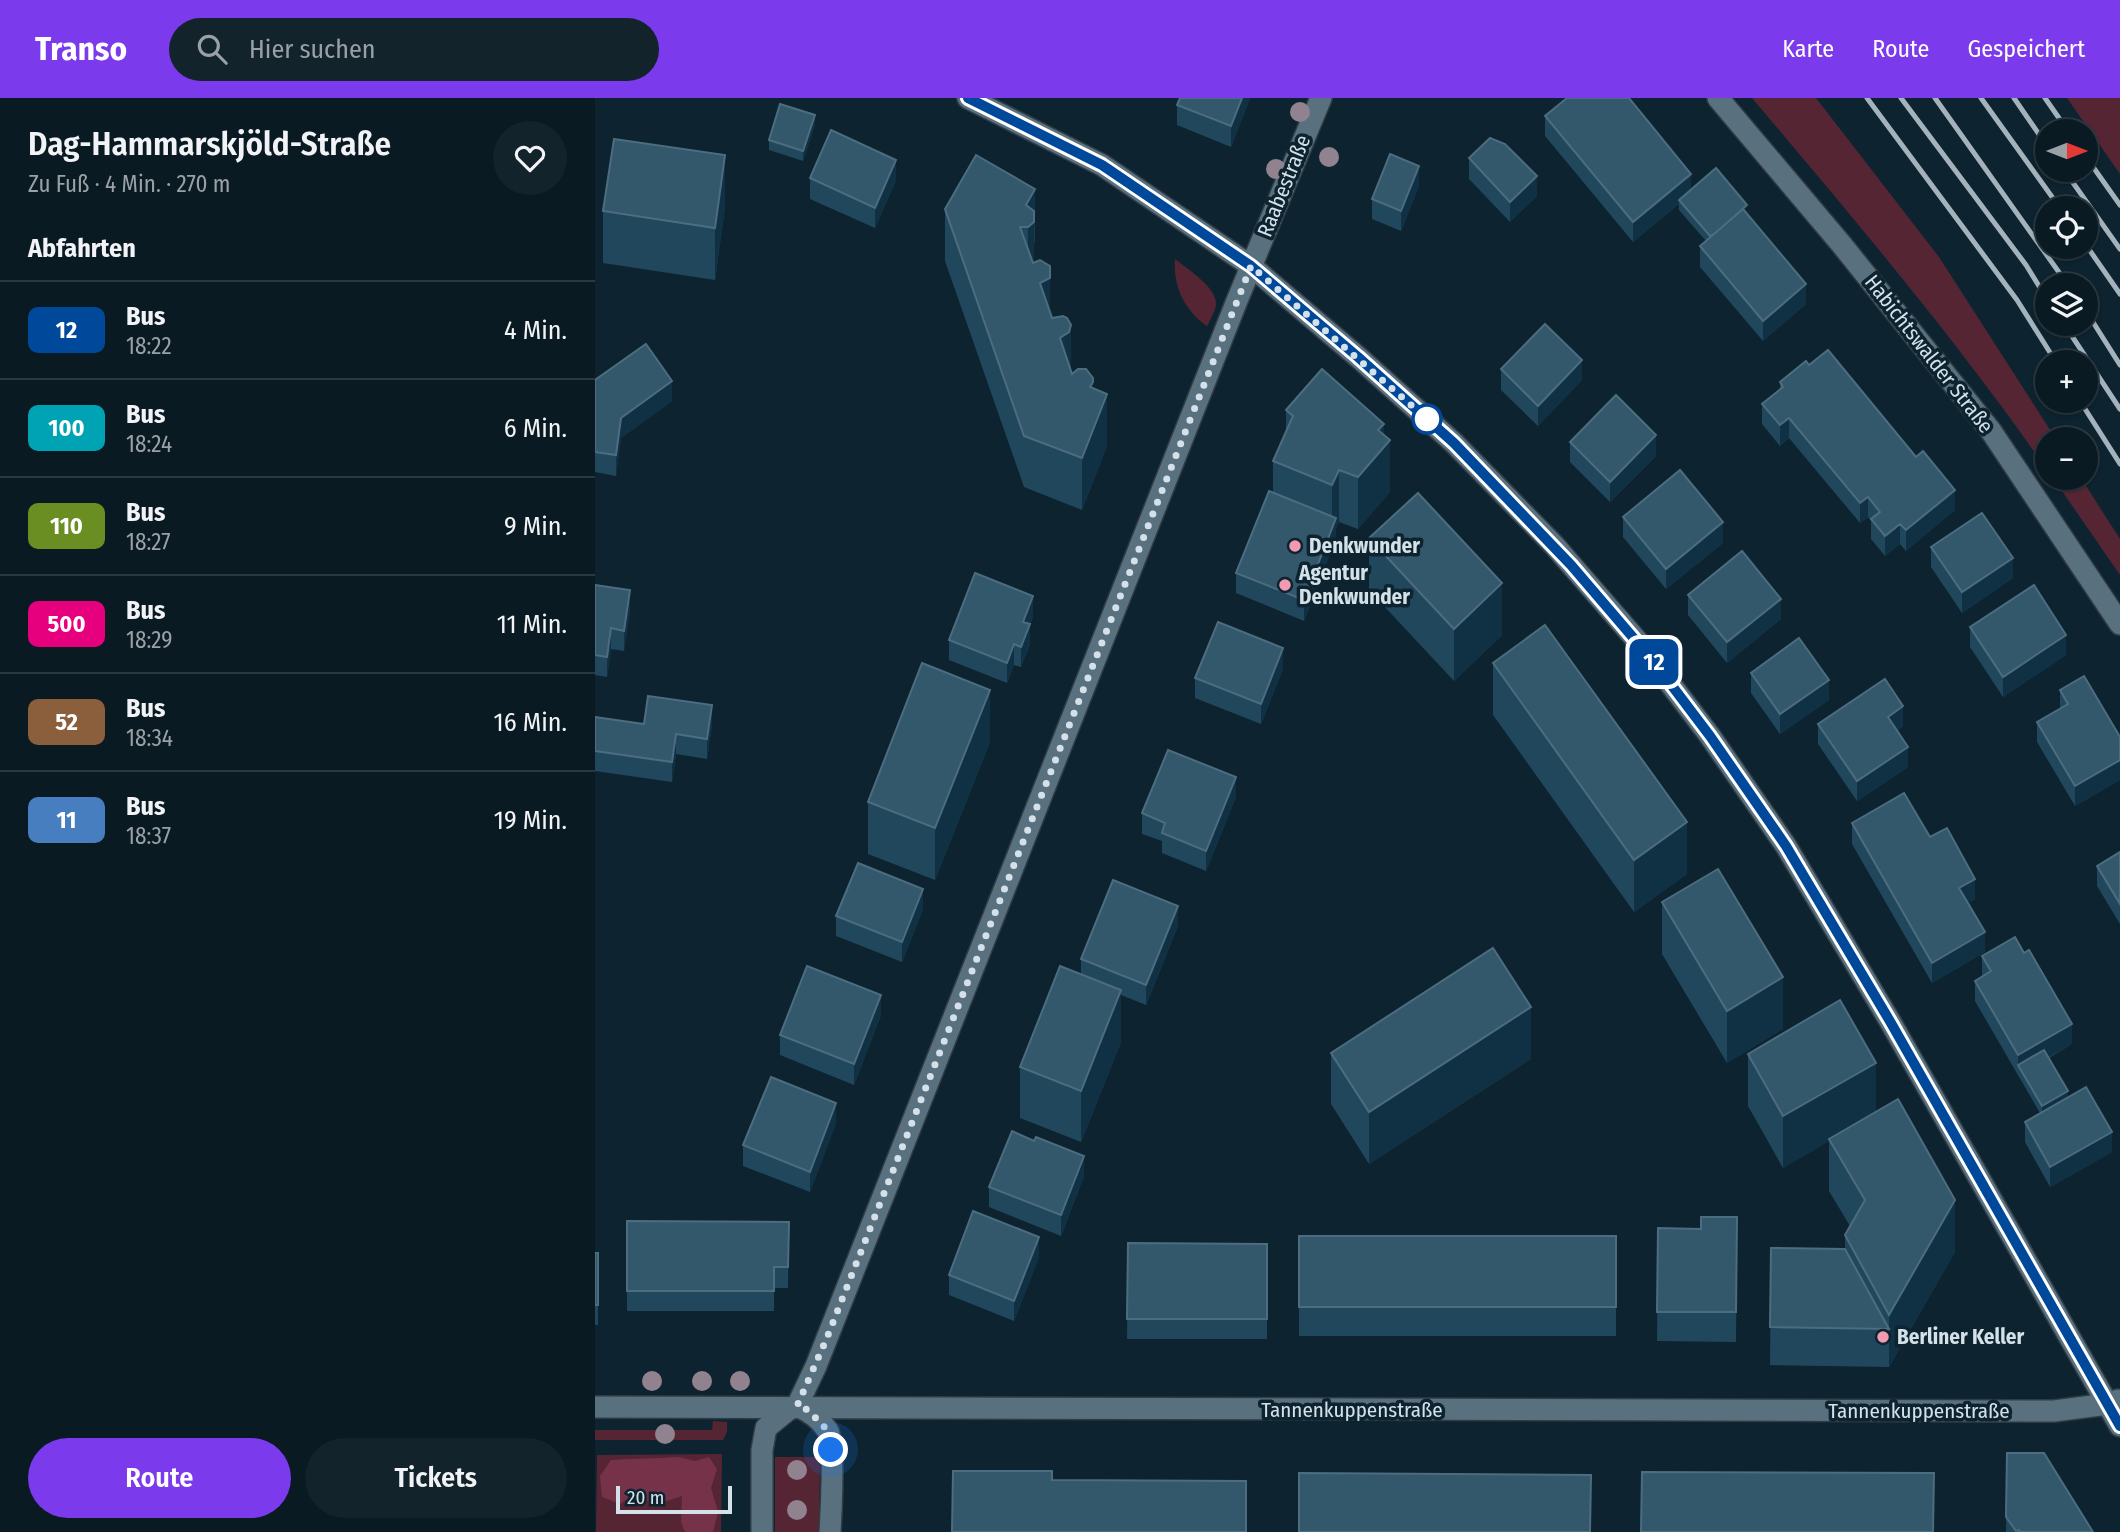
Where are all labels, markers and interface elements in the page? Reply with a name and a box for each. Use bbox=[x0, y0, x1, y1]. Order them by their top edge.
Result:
search box bbox=[169, 18, 659, 81]
text: Transo bbox=[35, 29, 127, 69]
icon: search bbox=[193, 30, 231, 68]
text: Hier suchen bbox=[249, 34, 376, 65]
text: Karte bbox=[1782, 35, 1834, 63]
text: Route bbox=[1872, 35, 1929, 63]
text: Gespeichert bbox=[1967, 35, 2085, 63]
north arrow bbox=[2035, 119, 2098, 182]
map controls bbox=[2035, 119, 2098, 490]
button: heart bbox=[493, 121, 567, 195]
text: Dag-Hammarskjöld-Straße bbox=[28, 124, 391, 164]
street label: Raabestraße bbox=[1252, 131, 1316, 241]
text: Zu Fuß · 4 Min. · 270 m bbox=[28, 170, 231, 198]
button: locate bbox=[2035, 196, 2098, 259]
text: Abfahrten bbox=[28, 233, 136, 264]
street label: Habichtswalder Straße bbox=[1859, 270, 1999, 438]
button: layers bbox=[2035, 273, 2098, 336]
text: Bus bbox=[126, 301, 165, 332]
text: 4 Min. bbox=[504, 315, 567, 346]
text: 12 bbox=[56, 316, 77, 344]
text: 18:22 bbox=[126, 332, 172, 360]
button: + bbox=[2035, 350, 2098, 413]
text: Bus bbox=[126, 399, 165, 430]
unlabelled marker bbox=[1412, 404, 1442, 434]
text: 6 Min. bbox=[504, 413, 567, 444]
text: 100 bbox=[48, 414, 85, 442]
button: − bbox=[2035, 427, 2098, 490]
text: 18:24 bbox=[126, 430, 172, 458]
text: Bus bbox=[126, 497, 165, 528]
text: 9 Min. bbox=[504, 511, 567, 542]
text: 110 bbox=[50, 512, 83, 540]
text: 18:27 bbox=[126, 528, 171, 556]
place label: Denkwunder bbox=[1309, 533, 1420, 559]
marker: Denkwunder bbox=[1287, 538, 1303, 554]
place label: Agentur Denkwunder bbox=[1298, 560, 1410, 610]
marker: Agentur Denkwunder bbox=[1277, 577, 1293, 593]
text: Bus bbox=[126, 595, 165, 626]
text: 11 Min. bbox=[497, 609, 567, 640]
text: 500 bbox=[48, 610, 86, 638]
text: 18:29 bbox=[126, 626, 173, 654]
line badge: 12 bbox=[1623, 639, 1685, 685]
text: 12 bbox=[1643, 648, 1665, 676]
text: Bus bbox=[126, 693, 165, 724]
text: 16 Min. bbox=[494, 707, 567, 738]
text: 52 bbox=[55, 708, 78, 736]
text: 18:34 bbox=[126, 724, 173, 752]
text: Bus bbox=[126, 791, 165, 822]
text: 19 Min. bbox=[494, 805, 567, 836]
text: 11 bbox=[57, 806, 76, 834]
text: 18:37 bbox=[126, 822, 171, 850]
place label: Berliner Keller bbox=[1897, 1324, 2024, 1350]
marker: Berliner Keller bbox=[1875, 1329, 1891, 1345]
street label: Tannenkuppenstraße bbox=[1261, 1397, 1443, 1423]
street label: Tannenkuppenstraße bbox=[1828, 1398, 2010, 1424]
your location bbox=[813, 1432, 848, 1467]
button: Route bbox=[28, 1438, 291, 1518]
button: Tickets bbox=[305, 1438, 567, 1518]
scale bar bbox=[616, 1483, 731, 1515]
text: 20 m bbox=[627, 1486, 664, 1509]

